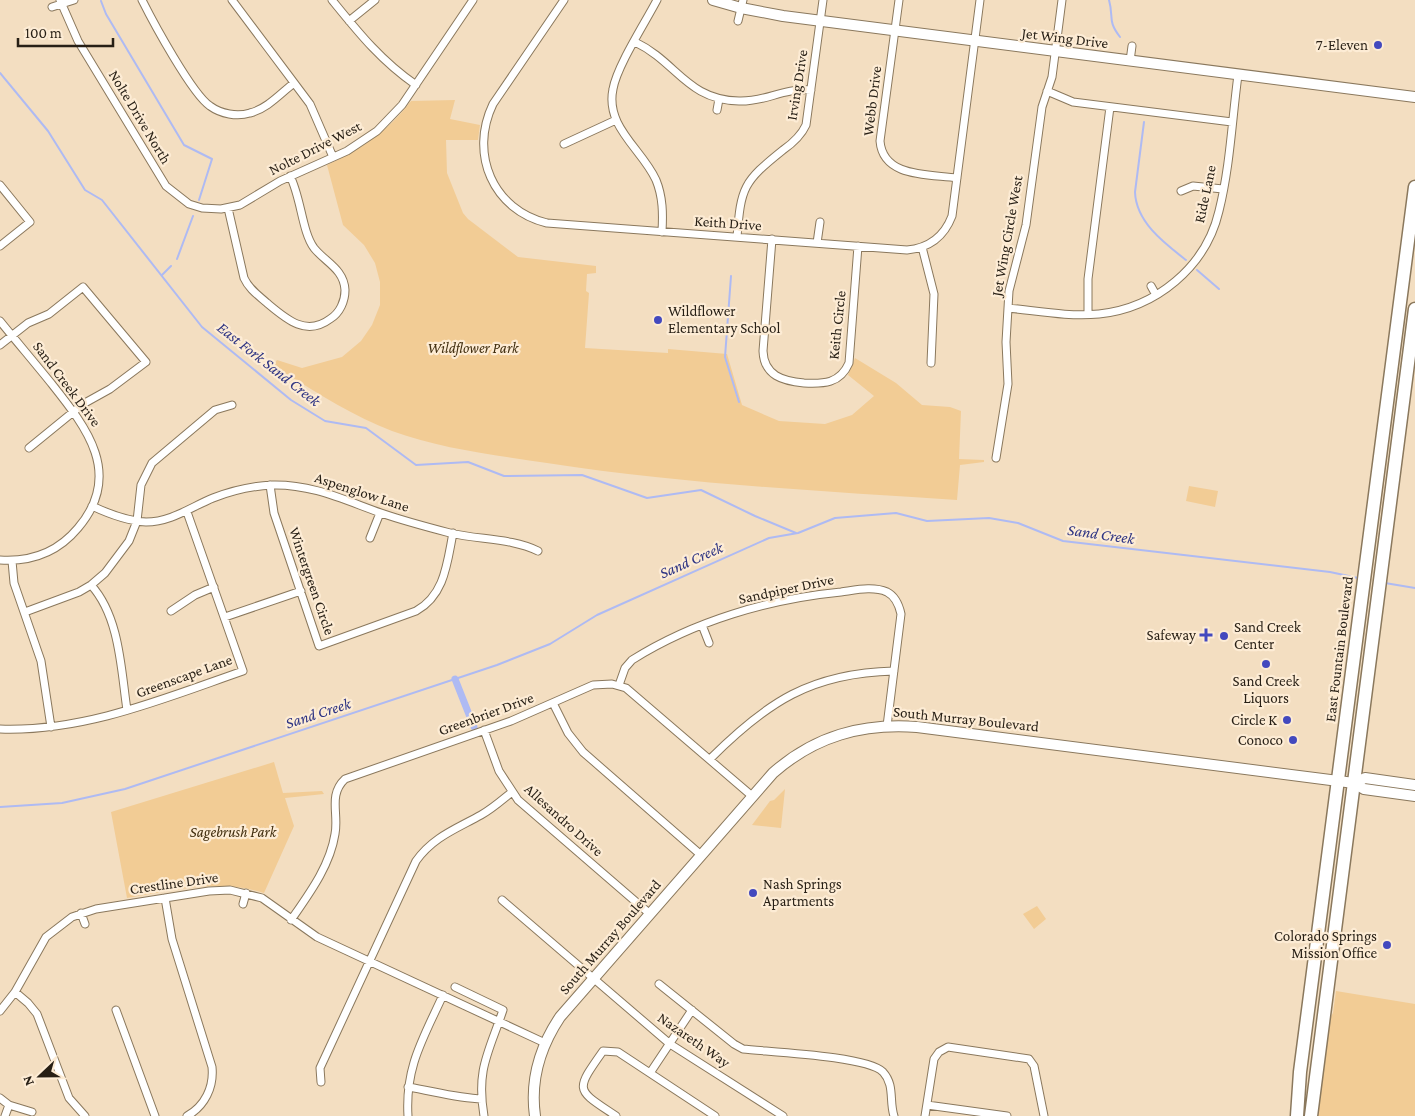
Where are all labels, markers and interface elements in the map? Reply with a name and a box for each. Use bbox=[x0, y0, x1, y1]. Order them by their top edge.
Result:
scale bar bbox=[18, 15, 112, 47]
text: 100 m bbox=[25, 25, 62, 41]
street label: Jet Wing Drive bbox=[1019, 25, 1110, 52]
place label: 7-Eleven bbox=[1316, 37, 1368, 53]
marker: 7-Eleven bbox=[1372, 39, 1384, 51]
street label: Irving Drive bbox=[784, 48, 812, 122]
street label: Webb Drive bbox=[860, 65, 884, 137]
street label: Nolte Drive North bbox=[106, 67, 174, 167]
street label: Nolte Drive West bbox=[266, 117, 365, 178]
street label: Ride Lane bbox=[1191, 163, 1219, 224]
street label: Jet Wing Circle West bbox=[988, 173, 1027, 300]
street label: Keith Drive bbox=[694, 213, 763, 233]
street label: Keith Circle bbox=[825, 289, 849, 360]
place label: Wildflower Elementary School bbox=[668, 303, 780, 337]
marker: Wildflower Elementary School bbox=[652, 314, 664, 326]
water label: East Fork Sand Creek bbox=[214, 318, 325, 410]
street label: Sand Creek Drive bbox=[30, 338, 104, 430]
park label: Wildflower Park bbox=[427, 340, 520, 357]
street label: Aspenglow Lane bbox=[312, 469, 412, 516]
water label: Sand Creek bbox=[1066, 521, 1137, 547]
street label: Wintergreen Circle bbox=[285, 525, 338, 638]
water label: Sand Creek bbox=[657, 538, 726, 581]
street label: Sandpiper Drive bbox=[737, 571, 836, 608]
street label: East Fountain Boulevard bbox=[1322, 575, 1356, 723]
place label: Sand Creek Center bbox=[1234, 619, 1302, 652]
place label: Safeway bbox=[1146, 627, 1196, 644]
marker: Safeway bbox=[1200, 629, 1212, 641]
marker: Sand Creek Center bbox=[1218, 630, 1230, 642]
street label: Greenscape Lane bbox=[134, 651, 235, 702]
marker: Sand Creek Liquors bbox=[1260, 658, 1272, 670]
place label: Sand Creek Liquors bbox=[1233, 673, 1300, 707]
street label: Greenbrier Drive bbox=[436, 689, 536, 739]
water label: Sand Creek bbox=[283, 694, 354, 732]
street label: South Murray Boulevard bbox=[892, 703, 1040, 736]
place label: Circle K bbox=[1231, 712, 1277, 728]
marker: Circle K bbox=[1281, 714, 1293, 726]
place label: Conoco bbox=[1238, 732, 1283, 748]
marker: Conoco bbox=[1287, 734, 1299, 746]
street label: Allesandro Drive bbox=[522, 781, 607, 860]
park label: Sagebrush Park bbox=[190, 824, 278, 841]
street label: Crestline Drive bbox=[129, 869, 220, 897]
street label: South Murray Boulevard bbox=[556, 876, 665, 998]
place label: Nash Springs Apartments bbox=[763, 876, 842, 910]
marker: Nash Springs Apartments bbox=[747, 887, 759, 899]
place label: Colorado Springs Mission Office bbox=[1274, 928, 1377, 961]
marker: Colorado Springs Mission Office bbox=[1381, 939, 1393, 951]
street label: Nazareth Way bbox=[654, 1009, 733, 1072]
north arrow bbox=[15, 1051, 65, 1101]
text: N bbox=[19, 1073, 37, 1088]

